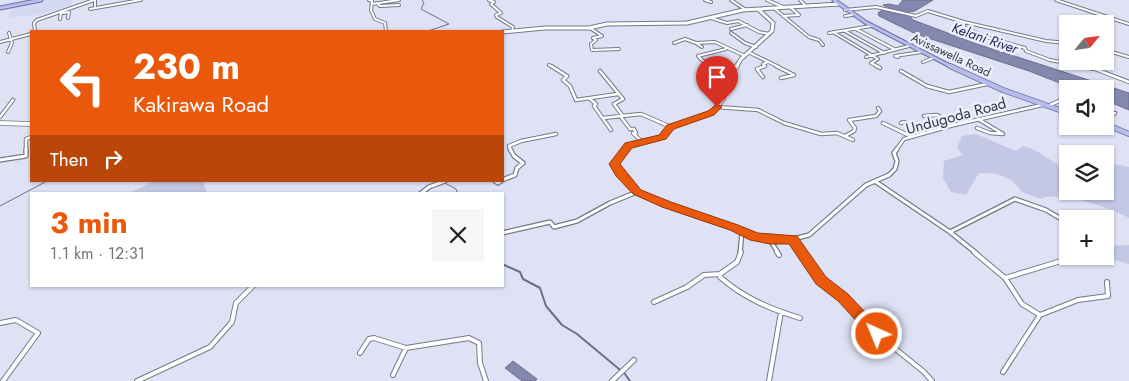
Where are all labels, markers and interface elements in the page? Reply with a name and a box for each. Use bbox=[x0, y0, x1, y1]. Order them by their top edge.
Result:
north arrow bbox=[1059, 15, 1114, 70]
map controls bbox=[1059, 15, 1114, 265]
water label: Kelani River bbox=[949, 17, 1022, 59]
street label: Avissawella Road bbox=[908, 29, 994, 81]
text: 230 m bbox=[133, 42, 240, 92]
icon: left bbox=[50, 50, 115, 115]
pin bbox=[696, 56, 738, 107]
icon: arrive bbox=[703, 63, 731, 91]
button: sound bbox=[1059, 80, 1114, 135]
text: Kakirawa Road bbox=[133, 88, 269, 120]
street label: Undugoda Road bbox=[903, 92, 1009, 140]
icon: right bbox=[99, 145, 127, 173]
button: layers bbox=[1059, 145, 1114, 200]
text: Then bbox=[50, 146, 89, 173]
text: 3 min bbox=[50, 201, 128, 244]
button: close bbox=[432, 209, 484, 261]
button: + bbox=[1059, 210, 1114, 265]
text: 1.1 km · 12:31 bbox=[50, 242, 145, 265]
position arrow bbox=[850, 307, 902, 359]

